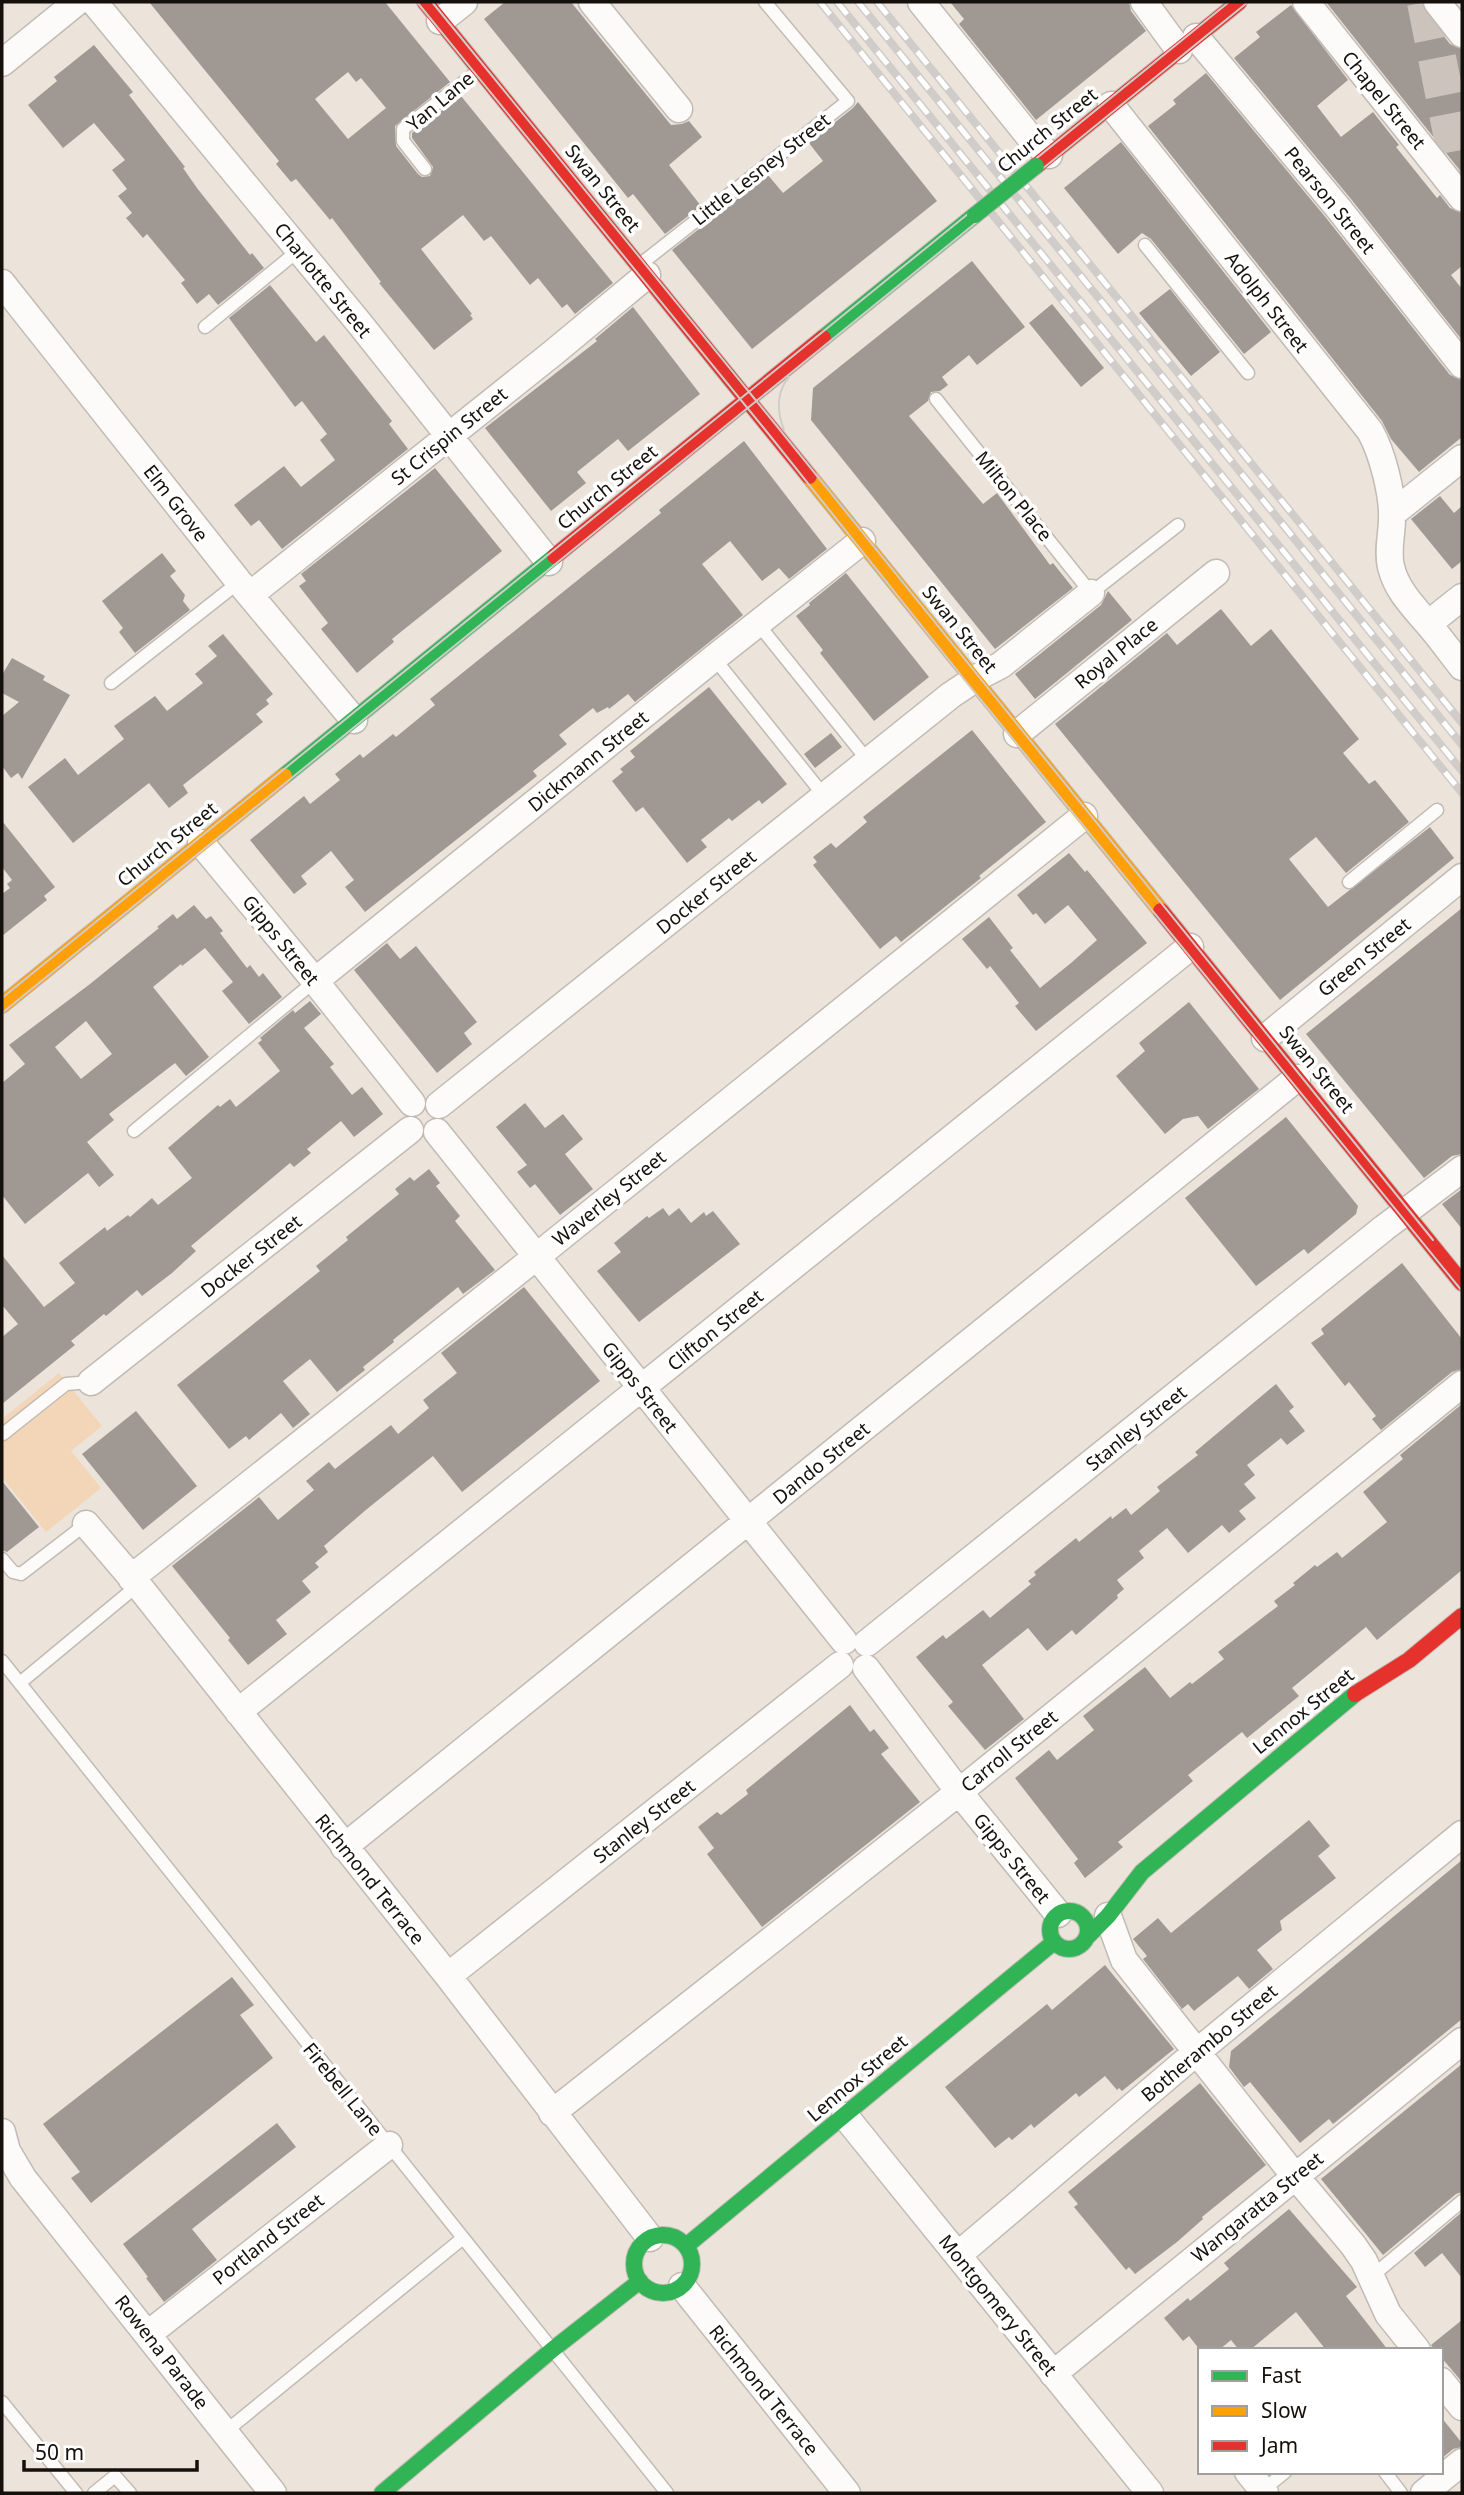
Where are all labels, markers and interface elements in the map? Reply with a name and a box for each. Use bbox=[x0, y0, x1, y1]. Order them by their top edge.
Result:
street label: Chapel Street bbox=[1336, 45, 1432, 155]
street label: Yan Lane bbox=[401, 65, 479, 137]
street label: Church Street bbox=[991, 81, 1103, 178]
street label: Little Lesney Street bbox=[687, 107, 836, 231]
street label: Swan Street bbox=[560, 139, 646, 237]
street label: Pearson Street bbox=[1279, 141, 1381, 259]
street label: Charlotte Street bbox=[269, 217, 378, 343]
street label: Adolph Street bbox=[1219, 246, 1315, 358]
street label: St Crispin Street bbox=[385, 381, 513, 491]
street label: Church Street bbox=[551, 438, 663, 535]
street label: Milton Place bbox=[970, 445, 1058, 547]
street label: Elm Grove bbox=[138, 459, 214, 547]
street label: Swan Street bbox=[917, 580, 1003, 678]
street label: Royal Place bbox=[1069, 611, 1163, 695]
street label: Dickmann Street bbox=[522, 704, 654, 818]
street label: Church Street bbox=[111, 795, 223, 892]
street label: Docker Street bbox=[651, 844, 761, 940]
street label: Gipps Street bbox=[237, 889, 326, 991]
street label: Green Street bbox=[1312, 911, 1416, 1002]
street label: Swan Street bbox=[1274, 1020, 1360, 1118]
street label: Waverley Street bbox=[547, 1144, 671, 1252]
street label: Docker Street bbox=[195, 1208, 307, 1304]
street label: Clifton Street bbox=[662, 1283, 769, 1377]
street label: Gipps Street bbox=[596, 1336, 684, 1438]
street label: Stanley Street bbox=[1080, 1379, 1192, 1477]
street label: Dando Street bbox=[767, 1416, 875, 1510]
street label: Lennox Street bbox=[1247, 1662, 1359, 1760]
street label: Carroll Street bbox=[955, 1704, 1063, 1798]
street label: Stanley Street bbox=[588, 1773, 700, 1869]
street label: Gipps Street bbox=[968, 1807, 1057, 1909]
street label: Richmond Terrace bbox=[309, 1808, 431, 1950]
street label: Botherambo Street bbox=[1135, 1978, 1283, 2108]
street label: Lennox Street bbox=[801, 2028, 913, 2128]
street label: Firebell Lane bbox=[297, 2037, 389, 2141]
street label: Wangaratta Street bbox=[1186, 2146, 1328, 2268]
street label: Portland Street bbox=[207, 2187, 329, 2291]
street label: Montgomery Street bbox=[933, 2229, 1063, 2381]
street label: Rowena Parade bbox=[109, 2289, 215, 2415]
street label: Richmond Terrace bbox=[703, 2319, 825, 2461]
legend bbox=[1198, 2348, 1443, 2474]
text: Fast bbox=[1261, 2361, 1302, 2389]
text: Slow bbox=[1261, 2396, 1307, 2424]
scale bar bbox=[24, 2428, 198, 2472]
text: Jam bbox=[1259, 2431, 1298, 2459]
text: 50 m bbox=[35, 2438, 84, 2466]

